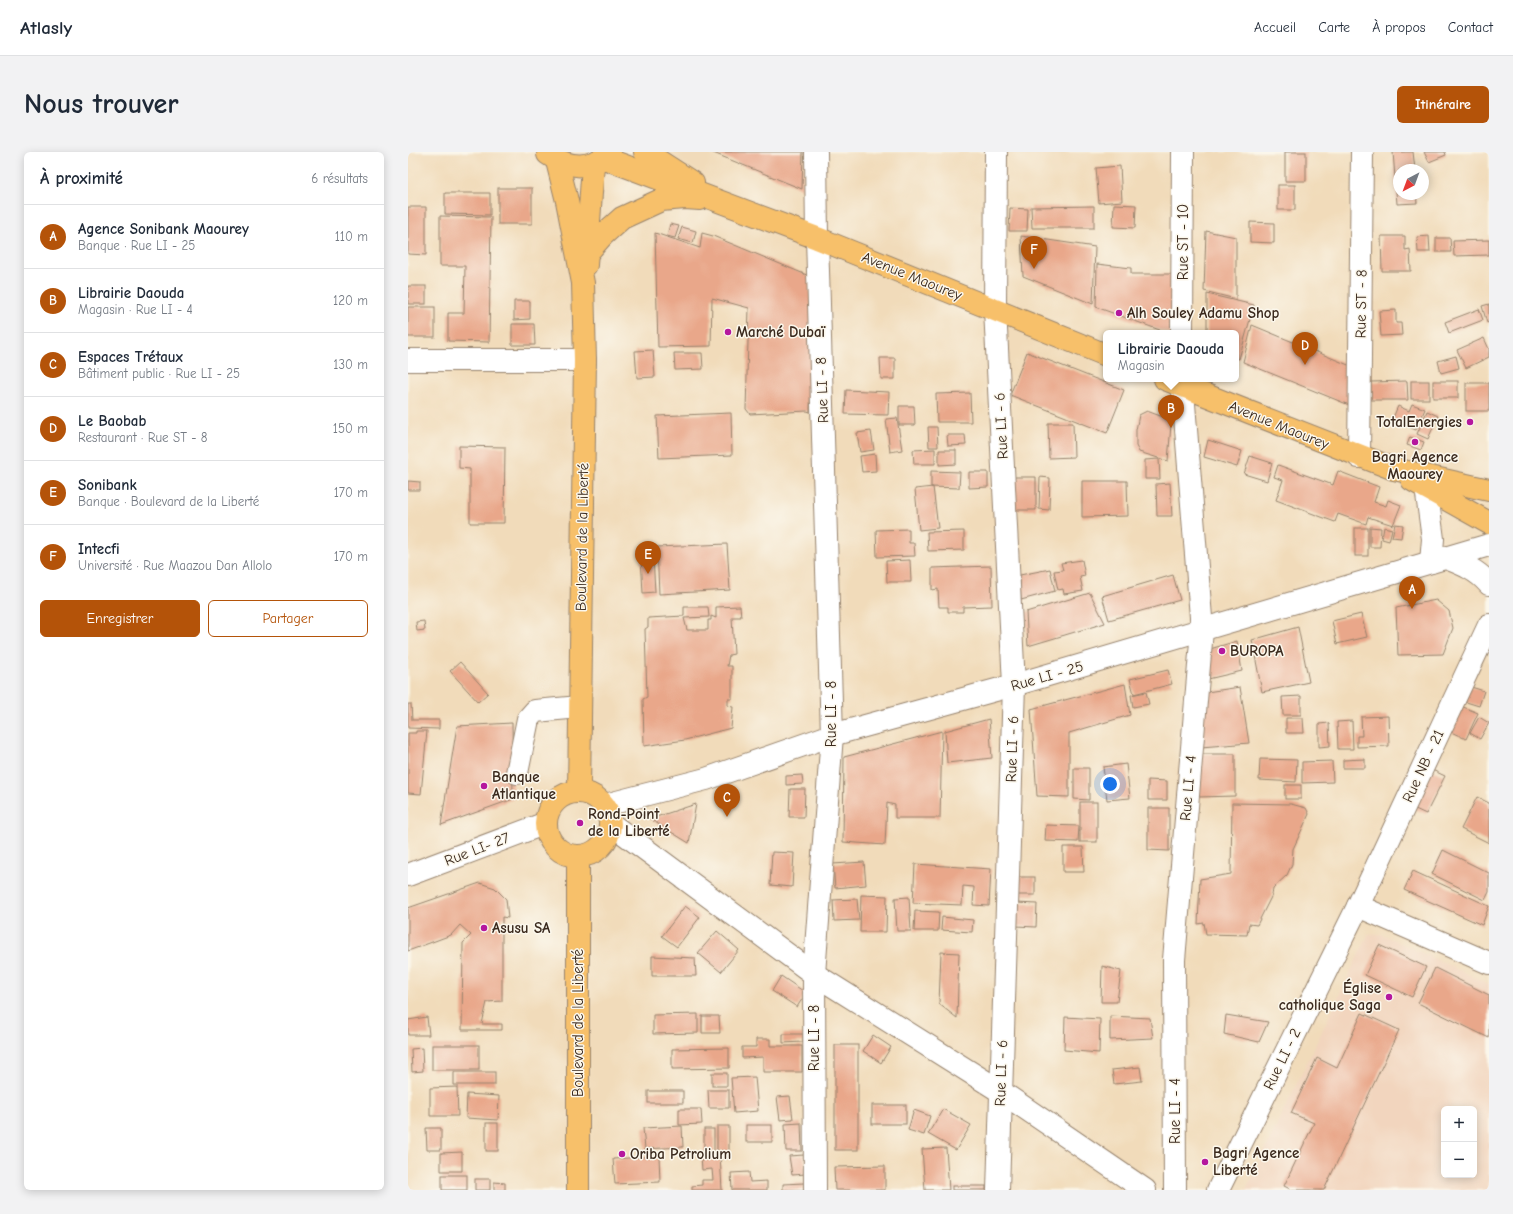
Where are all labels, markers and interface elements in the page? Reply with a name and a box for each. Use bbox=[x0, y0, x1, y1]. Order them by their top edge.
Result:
text: Atlasly bbox=[20, 17, 72, 39]
text: Accueil bbox=[1254, 19, 1296, 36]
text: Carte bbox=[1318, 19, 1350, 36]
text: À propos bbox=[1372, 19, 1426, 36]
text: Contact bbox=[1448, 19, 1493, 36]
button: Itinéraire bbox=[1397, 86, 1489, 123]
text: Nous trouver bbox=[24, 88, 179, 120]
north arrow bbox=[1393, 164, 1429, 200]
text: À proximité bbox=[40, 169, 123, 188]
text: 6 résultats bbox=[311, 171, 368, 186]
street label: Rue ST - 10 bbox=[1174, 204, 1192, 280]
text: Agence Sonibank Maourey bbox=[78, 220, 249, 238]
text: A bbox=[49, 229, 57, 244]
text: 110 m bbox=[335, 229, 368, 244]
pin: F bbox=[1021, 236, 1047, 269]
text: Banque · Rue LI - 25 bbox=[78, 238, 195, 253]
street label: Avenue Maourey bbox=[859, 248, 965, 304]
street label: Rue ST - 8 bbox=[1351, 269, 1371, 339]
text: Librairie Daouda bbox=[78, 284, 184, 302]
text: B bbox=[49, 293, 57, 308]
text: 120 m bbox=[333, 293, 368, 308]
text: Magasin · Rue LI - 4 bbox=[78, 302, 193, 317]
place label: Alh Souley Adamu Shop bbox=[1127, 304, 1280, 322]
marker: Alh Souley Adamu Shop bbox=[1114, 308, 1124, 318]
place label: Marché Dubaï bbox=[736, 323, 827, 341]
marker: Marché Dubaï bbox=[723, 327, 733, 337]
popup bbox=[1103, 330, 1239, 382]
pin: D bbox=[1292, 332, 1318, 365]
text: Librairie Daouda bbox=[1118, 340, 1224, 358]
text: Espaces Trétaux bbox=[78, 348, 183, 366]
text: C bbox=[49, 357, 57, 372]
text: 130 m bbox=[333, 357, 368, 372]
street label: Rue LI - 8 bbox=[812, 357, 832, 423]
text: Magasin bbox=[1118, 358, 1165, 373]
text: Bâtiment public · Rue LI - 25 bbox=[78, 366, 240, 381]
street label: Rue LI - 6 bbox=[990, 392, 1012, 460]
pin: B bbox=[1158, 395, 1184, 428]
street label: Avenue Maourey bbox=[1226, 397, 1332, 453]
text: Le Baobab bbox=[78, 412, 146, 430]
place label: TotalEnergies bbox=[1376, 413, 1462, 431]
marker: TotalEnergies bbox=[1465, 417, 1475, 427]
text: D bbox=[49, 421, 57, 436]
text: 150 m bbox=[333, 421, 368, 436]
text: Restaurant · Rue ST - 8 bbox=[78, 430, 208, 445]
marker: Bagri Agence Maourey bbox=[1410, 437, 1420, 447]
place label: Bagri Agence Maourey bbox=[1372, 448, 1458, 483]
street label: Boulevard de la Liberté bbox=[572, 462, 592, 611]
text: Sonibank bbox=[78, 476, 137, 494]
text: E bbox=[49, 485, 57, 500]
text: 170 m bbox=[334, 485, 368, 500]
text: Banque · Boulevard de la Liberté bbox=[78, 494, 259, 509]
text: Intecfi bbox=[78, 540, 120, 558]
pin: E bbox=[635, 541, 661, 574]
text: F bbox=[49, 549, 57, 564]
text: 170 m bbox=[334, 549, 368, 564]
text: Université · Rue Maazou Dan Allolo bbox=[78, 558, 272, 573]
pin: A bbox=[1399, 576, 1425, 609]
button: Enregistrer bbox=[40, 600, 200, 637]
button: Partager bbox=[208, 600, 368, 637]
place label: BUROPA bbox=[1230, 642, 1284, 660]
marker: BUROPA bbox=[1217, 646, 1227, 656]
street label: Rue LI - 25 bbox=[1009, 657, 1085, 695]
street label: Rue LI - 8 bbox=[822, 681, 840, 747]
street label: Rue LI - 6 bbox=[1002, 715, 1022, 783]
street label: Rue NB - 21 bbox=[1398, 727, 1448, 805]
street label: Rue LI - 4 bbox=[1176, 754, 1200, 822]
place label: Banque Atlantique bbox=[492, 768, 556, 803]
your location bbox=[1100, 774, 1120, 794]
marker: Banque Atlantique bbox=[479, 781, 489, 791]
pin: C bbox=[714, 784, 740, 817]
place label: Rond-Point de la Liberté bbox=[588, 805, 670, 840]
marker: Rond-Point de la Liberté bbox=[575, 818, 585, 828]
street label: Rue LI- 27 bbox=[442, 828, 512, 870]
place label: Asusu SA bbox=[492, 919, 551, 937]
marker: Asusu SA bbox=[479, 923, 489, 933]
street label: Boulevard de la Liberté bbox=[569, 948, 587, 1097]
place label: Église catholique Saga bbox=[1279, 978, 1381, 1014]
marker: Église catholique Saga bbox=[1384, 992, 1394, 1002]
street label: Rue LI - 8 bbox=[805, 1005, 823, 1071]
street label: Rue LI - 2 bbox=[1259, 1025, 1305, 1093]
street label: Rue LI - 6 bbox=[991, 1039, 1011, 1107]
street label: Rue LI - 4 bbox=[1166, 1078, 1184, 1144]
map controls bbox=[1441, 1106, 1477, 1178]
button: + bbox=[1441, 1106, 1477, 1142]
button: − bbox=[1441, 1142, 1477, 1178]
place label: Bagri Agence Liberté bbox=[1213, 1144, 1299, 1179]
place label: Oriba Petrolium bbox=[630, 1145, 731, 1163]
marker: Oriba Petrolium bbox=[617, 1149, 627, 1159]
marker: Bagri Agence Liberté bbox=[1200, 1157, 1210, 1167]

